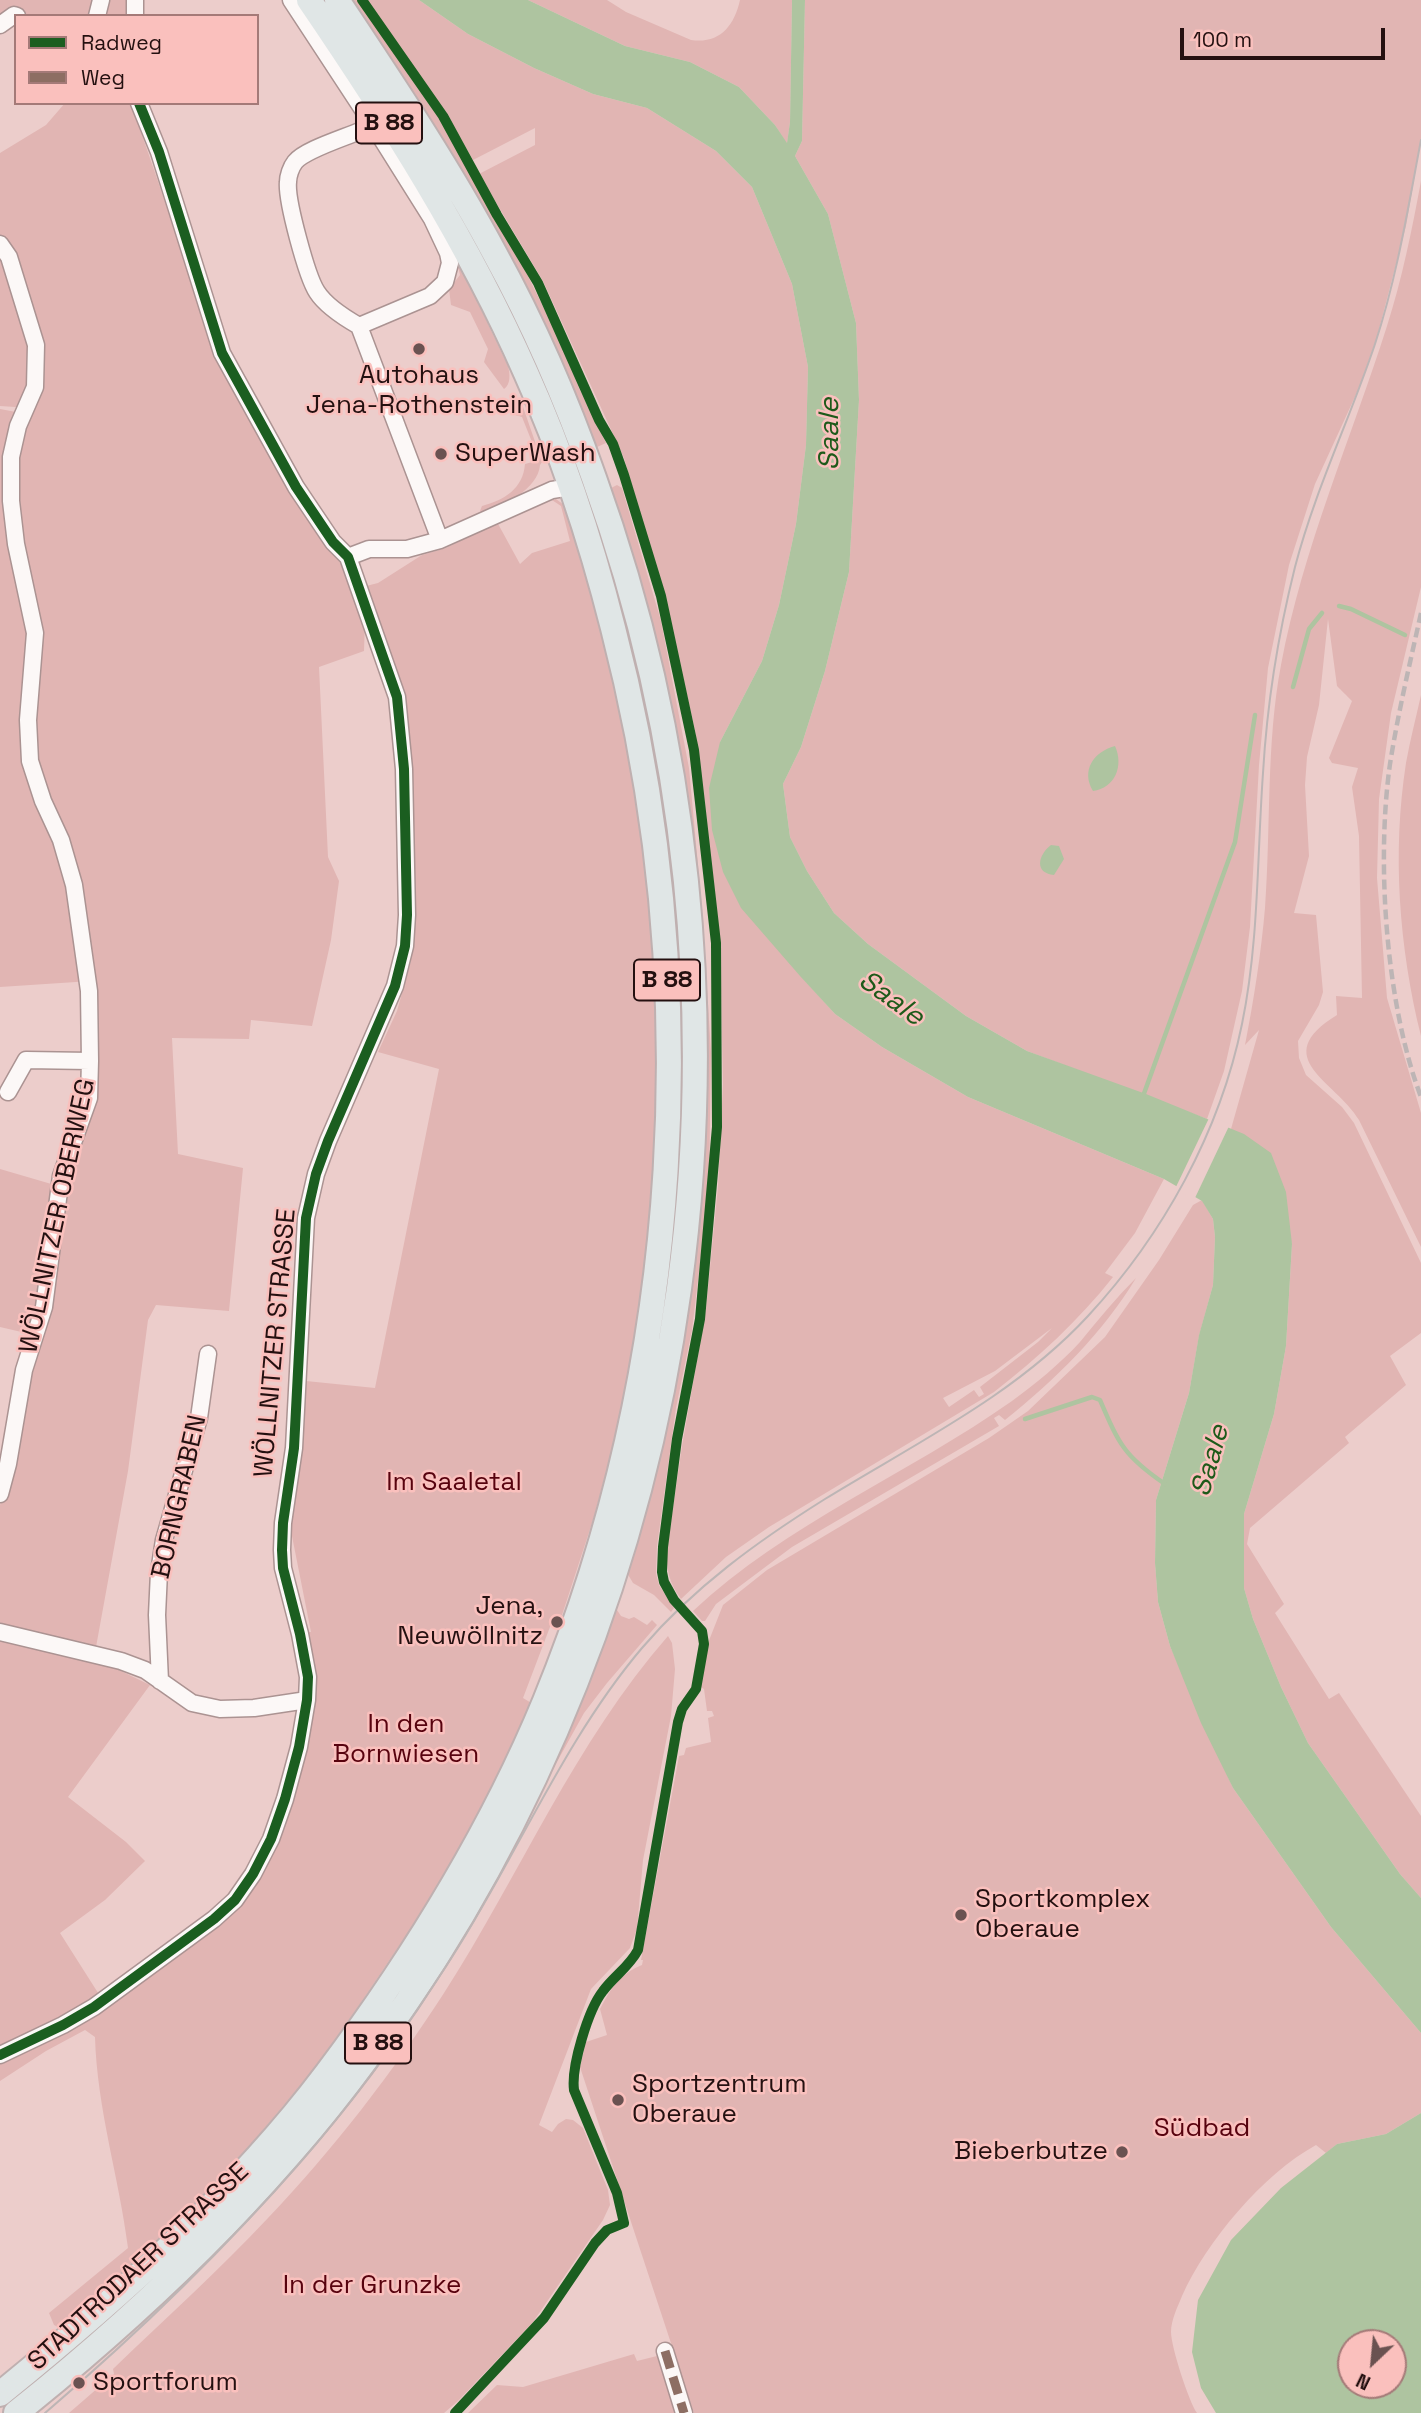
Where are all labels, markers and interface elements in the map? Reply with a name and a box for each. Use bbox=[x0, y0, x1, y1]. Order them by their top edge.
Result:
legend bbox=[14, 14, 259, 105]
scale bar bbox=[1183, 14, 1388, 58]
text: 100 m bbox=[1193, 26, 1252, 53]
text: Radweg bbox=[81, 29, 162, 56]
text: Weg bbox=[81, 64, 125, 91]
road number: B 88 bbox=[356, 103, 422, 144]
marker: Autohaus Jena-Rothenstein bbox=[411, 341, 427, 357]
place label: Autohaus Jena-Rothenstein bbox=[306, 360, 532, 422]
water label: Saale bbox=[813, 398, 847, 470]
place label: SuperWash bbox=[455, 438, 596, 470]
marker: SuperWash bbox=[433, 446, 449, 462]
road number: B 88 bbox=[634, 960, 700, 1000]
water label: Saale bbox=[852, 964, 930, 1034]
street label: WÖLLNITZER OBERWEG bbox=[14, 1076, 102, 1356]
street label: WÖLLNITZER STRASSE bbox=[249, 1207, 303, 1479]
street label: BORNGRABEN bbox=[146, 1412, 214, 1582]
water label: Saale bbox=[1185, 1421, 1237, 1501]
park label: Im Saaletal bbox=[386, 1467, 522, 1499]
place label: Jena, Neuwöllnitz bbox=[397, 1591, 543, 1652]
marker: Jena, Neuwöllnitz bbox=[549, 1614, 565, 1630]
park label: In den Bornwiesen bbox=[333, 1709, 479, 1770]
place label: Sportkomplex Oberaue bbox=[975, 1884, 1150, 1946]
marker: Sportkomplex Oberaue bbox=[953, 1907, 969, 1923]
road number: B 88 bbox=[345, 2022, 411, 2064]
place label: Sportzentrum Oberaue bbox=[632, 2069, 807, 2130]
marker: Sportzentrum Oberaue bbox=[610, 2092, 626, 2108]
park label: Südbad bbox=[1154, 2113, 1250, 2145]
place label: Bieberbutze bbox=[954, 2136, 1108, 2168]
marker: Bieberbutze bbox=[1114, 2144, 1130, 2160]
street label: STADTRODAER STRASSE bbox=[22, 2157, 256, 2377]
park label: In der Grunzke bbox=[283, 2270, 461, 2302]
north arrow bbox=[1337, 2329, 1407, 2399]
place label: Sportforum bbox=[93, 2367, 238, 2399]
text: N bbox=[1352, 2368, 1375, 2396]
marker: Sportforum bbox=[71, 2375, 87, 2391]

